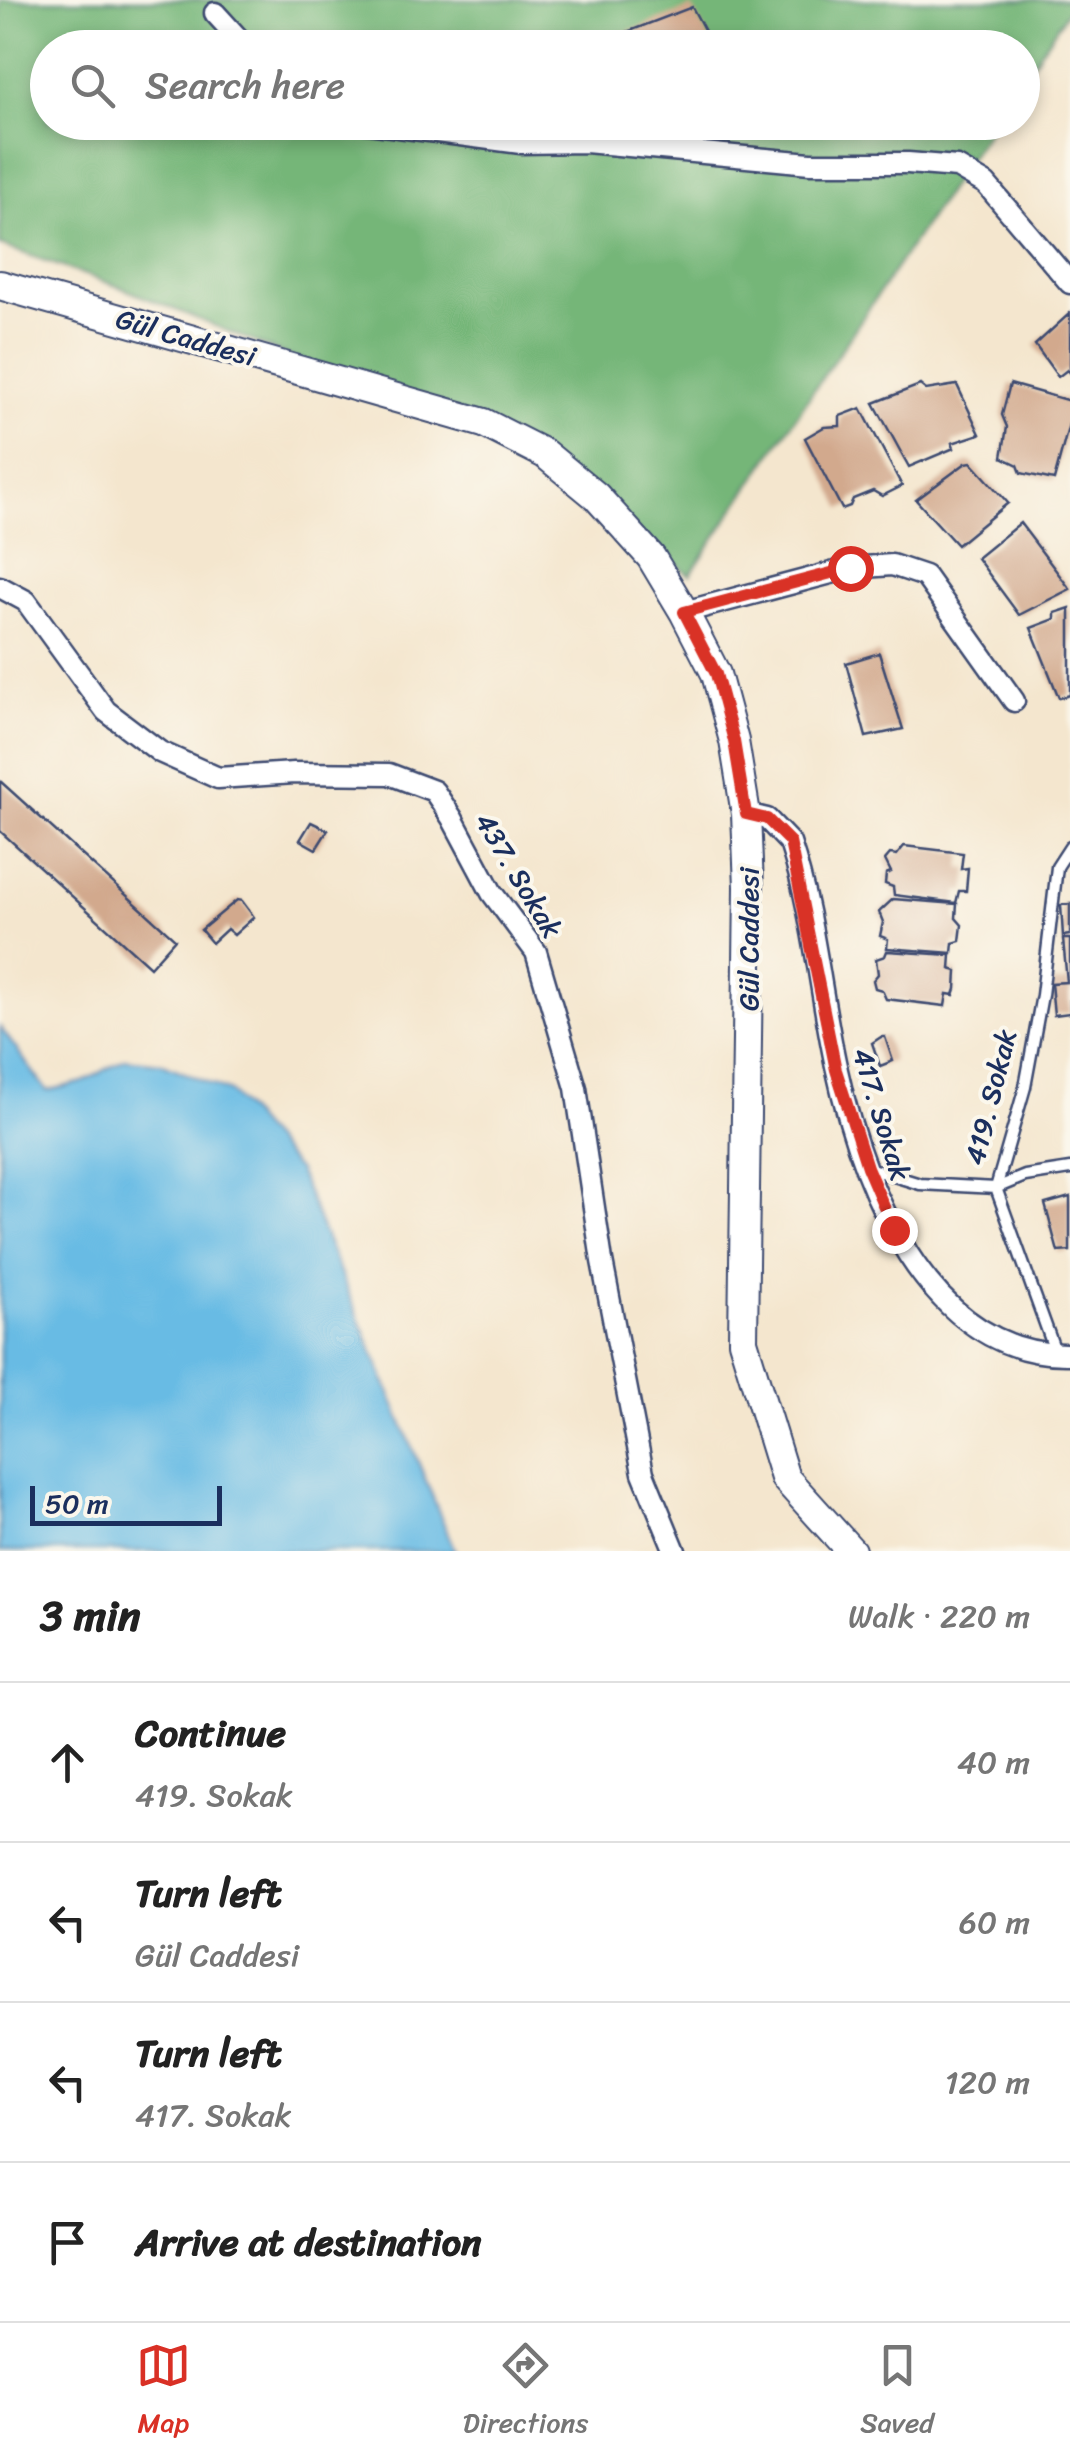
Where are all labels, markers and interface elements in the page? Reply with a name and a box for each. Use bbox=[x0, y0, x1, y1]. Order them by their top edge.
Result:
search box bbox=[30, 30, 1040, 140]
text: Search here bbox=[145, 52, 345, 119]
icon: search bbox=[65, 58, 120, 113]
street label: Gül Caddesi bbox=[110, 294, 263, 381]
route start bbox=[828, 546, 874, 592]
street label: 437. Sokak bbox=[461, 803, 576, 948]
street label: Gül Caddesi bbox=[724, 866, 773, 1011]
street label: 419. Sokak bbox=[950, 1024, 1031, 1170]
street label: 417. Sokak bbox=[838, 1042, 925, 1187]
route end bbox=[872, 1208, 918, 1254]
text: 50 m bbox=[45, 1479, 109, 1528]
scale bar bbox=[30, 1481, 222, 1526]
text: 3 min bbox=[40, 1579, 140, 1653]
text: Walk · 220 m bbox=[848, 1588, 1030, 1645]
text: Continue bbox=[135, 1700, 286, 1767]
text: 40 m bbox=[957, 1734, 1030, 1791]
icon: ahead bbox=[40, 1735, 95, 1790]
text: 419. Sokak bbox=[135, 1767, 293, 1824]
text: Turn left bbox=[135, 1860, 281, 1927]
text: 60 m bbox=[959, 1894, 1030, 1951]
icon: left bbox=[40, 1895, 95, 1950]
text: Gül Caddesi bbox=[135, 1927, 299, 1984]
text: Turn left bbox=[135, 2020, 281, 2087]
text: 120 m bbox=[945, 2054, 1030, 2111]
icon: left bbox=[40, 2055, 95, 2110]
text: 417. Sokak bbox=[135, 2087, 291, 2144]
text: Arrive at destination bbox=[135, 2209, 482, 2276]
icon: arrive bbox=[40, 2215, 95, 2270]
tab: Map bbox=[136, 2338, 191, 2447]
tab: Directions bbox=[463, 2338, 588, 2447]
tab: Saved bbox=[860, 2338, 934, 2447]

